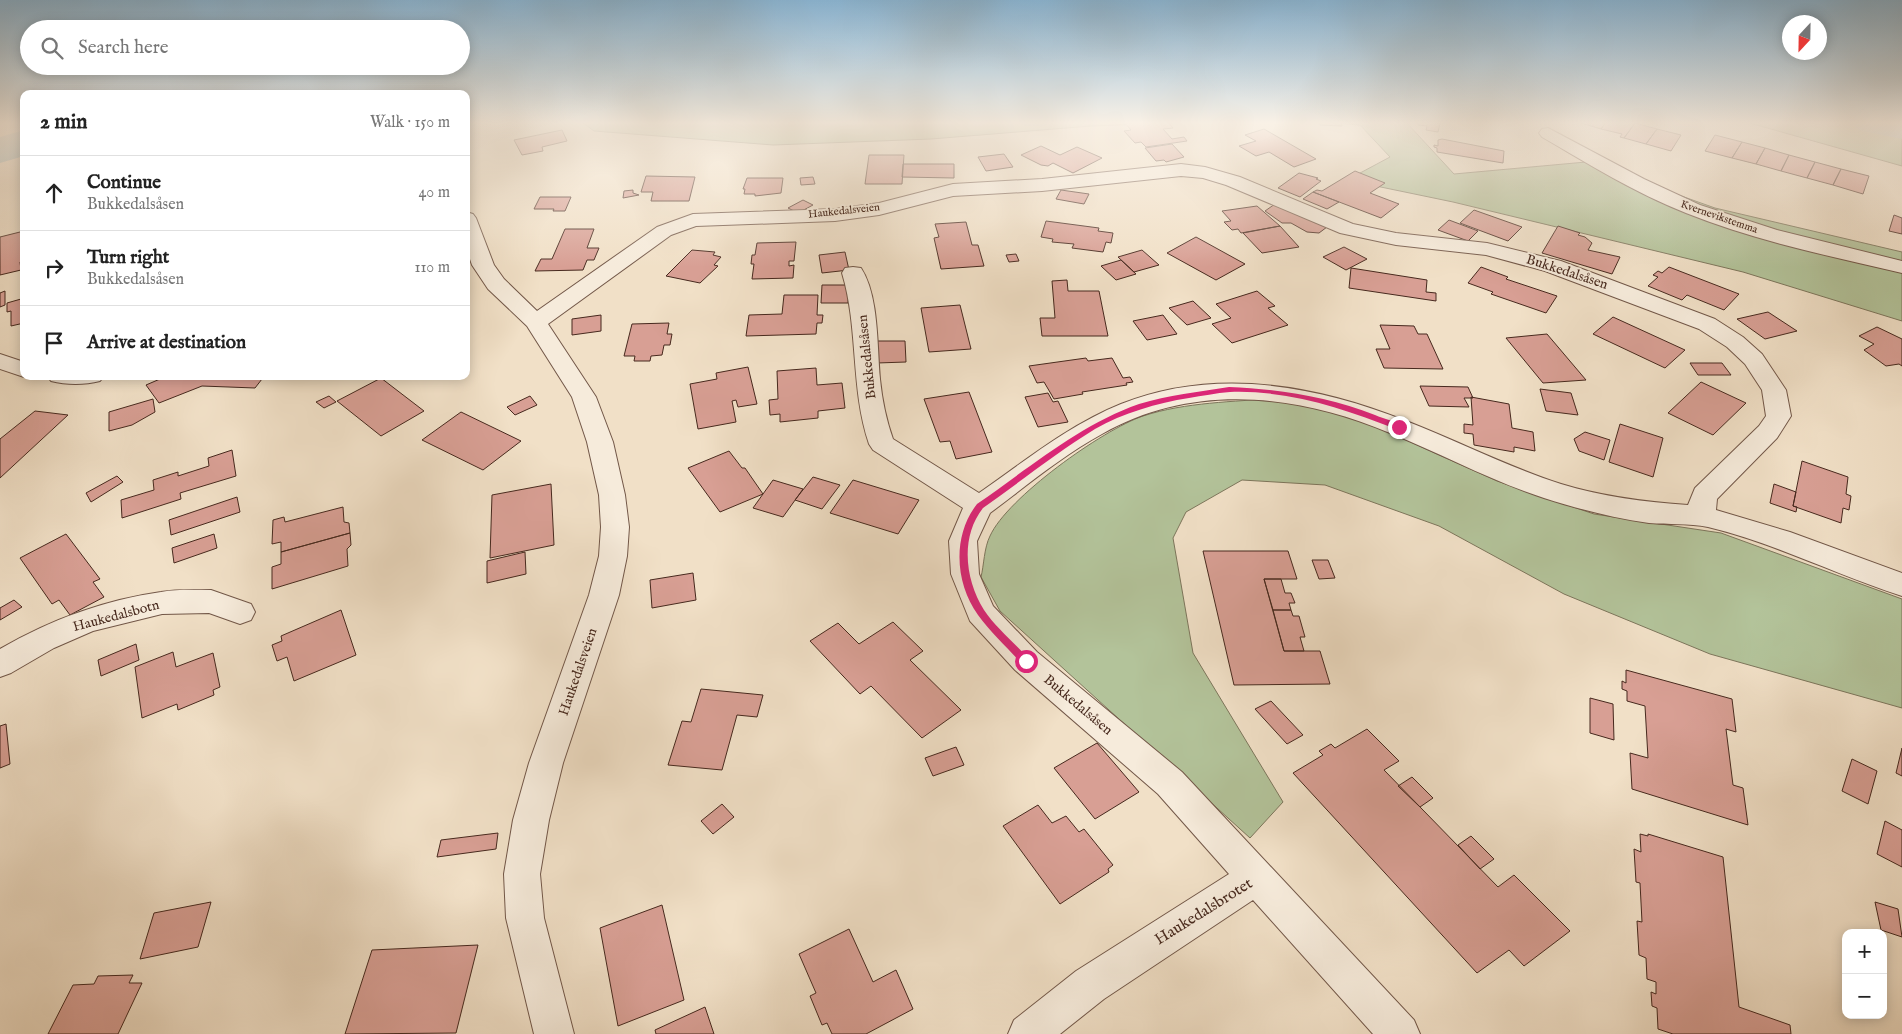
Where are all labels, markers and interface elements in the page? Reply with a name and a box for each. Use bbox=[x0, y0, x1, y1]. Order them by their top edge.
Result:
north arrow bbox=[1782, 15, 1827, 60]
search box bbox=[20, 20, 470, 75]
icon: search bbox=[38, 34, 66, 62]
text: Search here bbox=[78, 36, 169, 60]
text: 2 min bbox=[40, 109, 87, 136]
text: Walk · 150 m bbox=[370, 113, 450, 133]
text: Continue bbox=[87, 171, 161, 195]
icon: ahead bbox=[40, 179, 68, 207]
text: 40 m bbox=[418, 183, 450, 203]
text: Bukkedalsåsen bbox=[87, 195, 184, 215]
street label: Kvernevikstemma bbox=[1679, 197, 1760, 237]
street label: Haukedalsveien bbox=[807, 200, 881, 222]
text: Turn right bbox=[87, 246, 169, 270]
street label: Bukkedalsåsen bbox=[1524, 250, 1611, 294]
icon: right bbox=[40, 254, 68, 282]
text: 110 m bbox=[414, 258, 450, 278]
text: Bukkedalsåsen bbox=[87, 270, 184, 290]
street label: Bukkedalsåsen bbox=[854, 313, 880, 400]
icon: arrive bbox=[40, 329, 68, 357]
text: Arrive at destination bbox=[87, 331, 246, 355]
route end bbox=[1388, 416, 1411, 439]
street label: Haukedalsbotn bbox=[71, 596, 162, 636]
street label: Haukedalsveien bbox=[555, 625, 602, 718]
route start bbox=[1015, 650, 1038, 673]
street label: Bukkedalsåsen bbox=[1040, 671, 1117, 740]
street label: Haukedalsbrotet bbox=[1151, 874, 1257, 950]
map controls bbox=[1842, 929, 1887, 1019]
button: + bbox=[1842, 929, 1887, 974]
button: − bbox=[1842, 974, 1887, 1019]

